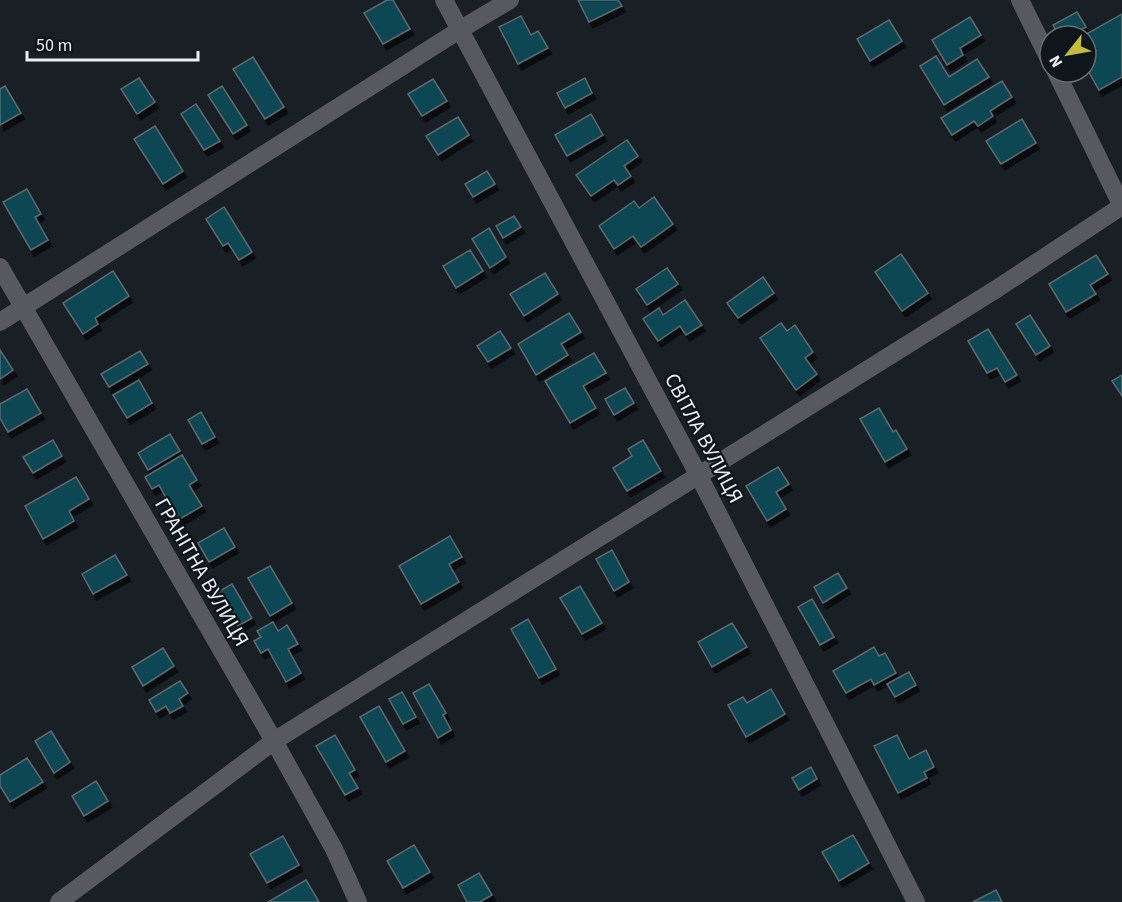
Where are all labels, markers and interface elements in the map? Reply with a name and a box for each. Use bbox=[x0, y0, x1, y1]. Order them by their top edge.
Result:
scale bar bbox=[27, 24, 198, 62]
north arrow bbox=[1038, 24, 1098, 84]
text: 50 m bbox=[36, 33, 72, 58]
text: N bbox=[1044, 51, 1068, 71]
street label: СВІТЛА ВУЛИЦЯ bbox=[657, 368, 751, 508]
street label: ГРАНІТНА ВУЛИЦЯ bbox=[147, 492, 257, 652]

